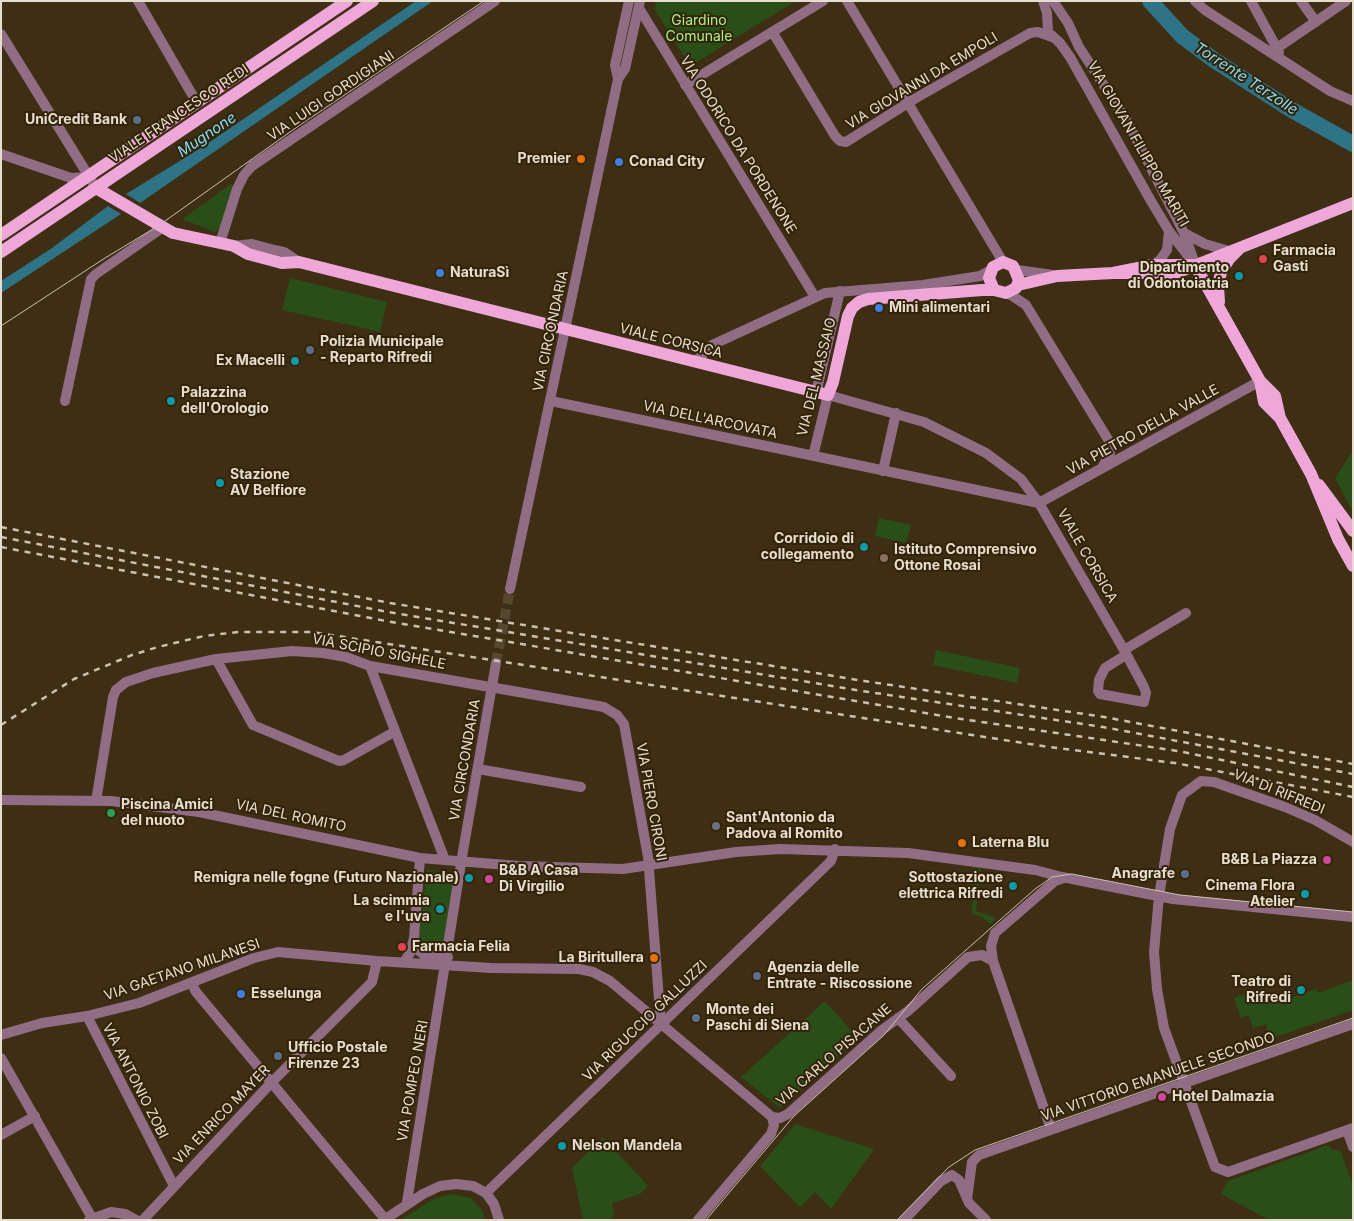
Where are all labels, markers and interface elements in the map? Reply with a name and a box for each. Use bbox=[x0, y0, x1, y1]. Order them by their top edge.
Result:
park label: Giardino Comunale bbox=[666, 13, 732, 46]
street label: VIA GIOVANNI DA EMPOLI bbox=[843, 29, 1001, 133]
water label: Torrente Terzolle bbox=[1191, 39, 1301, 119]
street label: VIA LUIGI GORDIGIANI bbox=[264, 47, 398, 145]
street label: VIA ODORICO DA PORDENONE bbox=[676, 53, 800, 237]
street label: VIA GIOVAN FILIPPO MARITI bbox=[1084, 58, 1192, 230]
street label: VIALE FRANCESCO REDI bbox=[106, 61, 252, 167]
water label: Mugnone bbox=[174, 109, 240, 161]
place label: UniCredit Bank bbox=[25, 112, 127, 128]
marker: UniCredit Bank bbox=[131, 114, 143, 126]
place label: Premier bbox=[518, 151, 571, 167]
marker: Premier bbox=[575, 153, 587, 165]
place label: Conad City bbox=[629, 154, 705, 170]
marker: Conad City bbox=[613, 156, 625, 168]
place label: Farmacia Gasti bbox=[1273, 243, 1336, 276]
marker: Farmacia Gasti bbox=[1257, 253, 1269, 265]
place label: Dipartimento di Odontoiatria bbox=[1128, 260, 1229, 292]
place label: NaturaSì bbox=[450, 265, 509, 281]
marker: NaturaSì bbox=[434, 267, 446, 279]
street label: VIA CIRCONDARIA bbox=[530, 269, 572, 393]
marker: Dipartimento di Odontoiatria bbox=[1233, 270, 1245, 282]
place label: Mini alimentari bbox=[889, 300, 990, 316]
marker: Mini alimentari bbox=[873, 302, 885, 314]
street label: VIA DEL MASSAIO bbox=[794, 316, 840, 438]
street label: VIALE CORSICA bbox=[618, 320, 724, 362]
place label: Polizia Municipale - Reparto Rifredi bbox=[320, 334, 444, 367]
marker: Polizia Municipale - Reparto Rifredi bbox=[304, 344, 316, 356]
place label: Ex Macelli bbox=[216, 353, 285, 369]
marker: Ex Macelli bbox=[289, 355, 301, 367]
street label: VIA PIETRO DELLA VALLE bbox=[1064, 381, 1222, 479]
place label: Palazzina dell'Orologio bbox=[181, 385, 269, 418]
marker: Palazzina dell'Orologio bbox=[165, 395, 177, 407]
street label: VIA DELL'ARCOVATA bbox=[641, 398, 779, 442]
place label: Stazione AV Belfiore bbox=[230, 467, 306, 500]
marker: Stazione AV Belfiore bbox=[214, 477, 226, 489]
street label: VIALE CORSICA bbox=[1053, 506, 1121, 606]
place label: Corridoio di collegamento bbox=[761, 531, 854, 564]
marker: Corridoio di collegamento bbox=[858, 541, 870, 553]
place label: Istituto Comprensivo Ottone Rosai bbox=[894, 542, 1037, 574]
marker: Istituto Comprensivo Ottone Rosai bbox=[878, 552, 890, 564]
street label: VIA SCIPIO SIGHELE bbox=[311, 631, 447, 673]
street label: VIA CIRCONDARIA bbox=[446, 698, 484, 822]
street label: VIA PIERO CIRONI bbox=[632, 742, 670, 862]
street label: VIA DI RIFREDI bbox=[1231, 766, 1327, 818]
street label: VIA DEL ROMITO bbox=[234, 796, 348, 836]
place label: Piscina Amici del nuoto bbox=[121, 797, 213, 830]
marker: Piscina Amici del nuoto bbox=[105, 807, 117, 819]
place label: Sant'Antonio da Padova al Romito bbox=[726, 810, 843, 842]
marker: Sant'Antonio da Padova al Romito bbox=[710, 820, 722, 832]
place label: Laterna Blu bbox=[972, 835, 1049, 851]
marker: Laterna Blu bbox=[956, 837, 968, 849]
place label: B&B La Piazza bbox=[1221, 852, 1317, 868]
marker: B&B La Piazza bbox=[1321, 854, 1333, 866]
place label: B&B A Casa Di Virgilio bbox=[499, 863, 578, 896]
place label: Anagrafe bbox=[1112, 866, 1175, 882]
marker: Anagrafe bbox=[1179, 868, 1191, 880]
place label: Remigra nelle fogne (Futuro Nazionale) bbox=[194, 870, 459, 886]
place label: Sottostazione elettrica Rifredi bbox=[898, 870, 1003, 902]
marker: Remigra nelle fogne (Futuro Nazionale) bbox=[463, 872, 475, 884]
marker: B&B A Casa Di Virgilio bbox=[483, 873, 495, 885]
place label: Cinema Flora Atelier bbox=[1205, 878, 1295, 910]
marker: Sottostazione elettrica Rifredi bbox=[1007, 880, 1019, 892]
marker: Cinema Flora Atelier bbox=[1299, 888, 1311, 900]
place label: La scimmia e l'uva bbox=[353, 893, 430, 926]
marker: La scimmia e l'uva bbox=[434, 903, 446, 915]
street label: VIA GAETANO MILANESI bbox=[102, 935, 262, 1005]
place label: Farmacia Felia bbox=[412, 939, 510, 955]
marker: Farmacia Felia bbox=[396, 941, 408, 953]
place label: La Biritullera bbox=[559, 950, 644, 966]
marker: La Biritullera bbox=[648, 952, 660, 964]
street label: VIA RIGUCCIO GALLUZZI bbox=[579, 957, 711, 1085]
place label: Agenzia delle Entrate - Riscossione bbox=[767, 960, 912, 992]
marker: Agenzia delle Entrate - Riscossione bbox=[751, 970, 763, 982]
place label: Teatro di Rifredi bbox=[1231, 974, 1291, 1006]
marker: Teatro di Rifredi bbox=[1295, 984, 1307, 996]
place label: Esselunga bbox=[251, 986, 322, 1002]
marker: Esselunga bbox=[235, 988, 247, 1000]
street label: VIA CARLO PISACANE bbox=[773, 1000, 895, 1110]
place label: Monte dei Paschi di Siena bbox=[706, 1002, 809, 1034]
marker: Monte dei Paschi di Siena bbox=[690, 1012, 702, 1024]
street label: VIA POMPEO NERI bbox=[394, 1019, 432, 1143]
street label: VIA ANTONIO ZOBI bbox=[99, 1020, 171, 1142]
street label: VIA VITTORIO EMANUELE SECONDO bbox=[1039, 1029, 1277, 1125]
place label: Ufficio Postale Firenze 23 bbox=[288, 1040, 387, 1072]
marker: Ufficio Postale Firenze 23 bbox=[272, 1050, 284, 1062]
street label: VIA ENRICO MAYER bbox=[170, 1062, 274, 1168]
place label: Hotel Dalmazia bbox=[1172, 1089, 1274, 1105]
marker: Hotel Dalmazia bbox=[1156, 1091, 1168, 1103]
place label: Nelson Mandela bbox=[572, 1138, 682, 1154]
marker: Nelson Mandela bbox=[556, 1140, 568, 1152]

